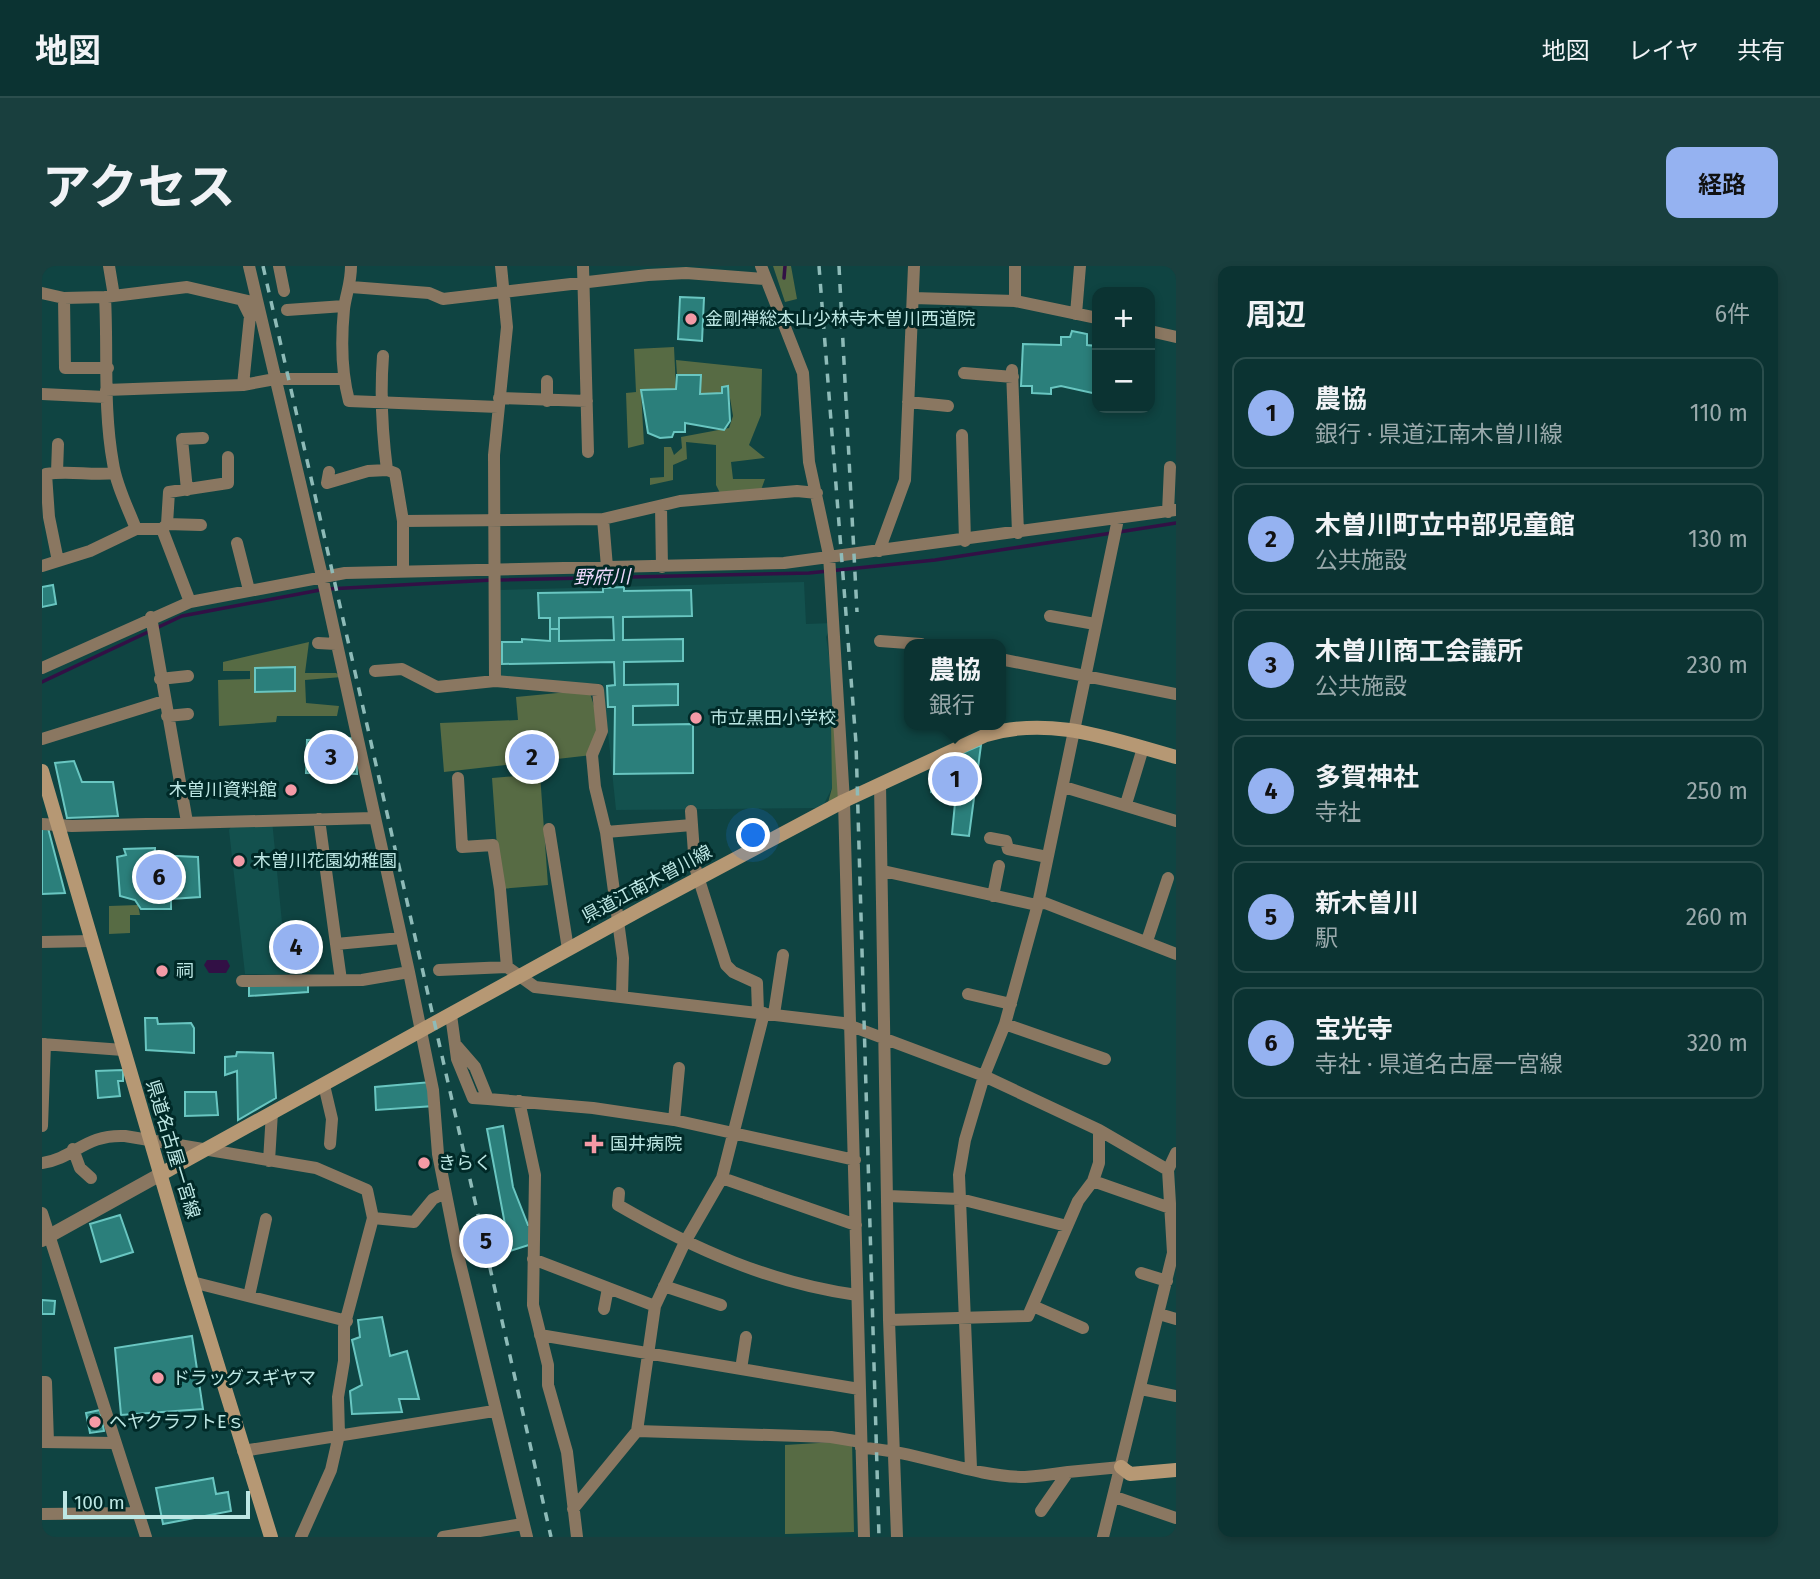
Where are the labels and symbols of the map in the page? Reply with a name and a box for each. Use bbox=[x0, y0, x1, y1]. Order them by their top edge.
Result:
place label: 金剛禅総本山少林寺木曽川西道院 bbox=[705, 308, 975, 330]
marker: 金剛禅総本山少林寺木曽川西道院 bbox=[683, 311, 699, 327]
water label: 野府川 bbox=[573, 565, 633, 589]
place label: 市立黒田小学校 bbox=[710, 707, 836, 729]
marker: 市立黒田小学校 bbox=[688, 710, 704, 726]
pin: 3 bbox=[308, 731, 354, 783]
pin: 2 bbox=[509, 731, 555, 783]
pin: 1 bbox=[932, 753, 978, 805]
place label: 木曽川資料館 bbox=[169, 779, 277, 801]
marker: 木曽川資料館 bbox=[283, 782, 299, 798]
your location bbox=[736, 818, 770, 852]
street label: 県道江南木曽川線 bbox=[578, 840, 716, 928]
place label: 木曽川花園幼稚園 bbox=[253, 850, 397, 872]
pin: 6 bbox=[136, 851, 182, 903]
marker: 木曽川花園幼稚園 bbox=[231, 853, 247, 869]
pin: 4 bbox=[273, 921, 319, 973]
place label: 祠 bbox=[176, 960, 194, 982]
marker: 祠 bbox=[154, 963, 170, 979]
street label: 県道名古屋一宮線 bbox=[141, 1077, 205, 1221]
place label: 国井病院 bbox=[610, 1133, 682, 1155]
marker: 国井病院 bbox=[584, 1134, 604, 1154]
place label: きらく bbox=[438, 1152, 492, 1174]
marker: きらく bbox=[416, 1155, 432, 1171]
pin: 5 bbox=[463, 1215, 509, 1267]
place label: ドラッグスギヤマ bbox=[172, 1367, 316, 1389]
marker: ドラッグスギヤマ bbox=[150, 1370, 166, 1386]
place label: ヘヤクラフトEｓ bbox=[109, 1411, 245, 1433]
marker: ヘヤクラフトEｓ bbox=[87, 1414, 103, 1430]
scale bar bbox=[63, 1488, 250, 1520]

